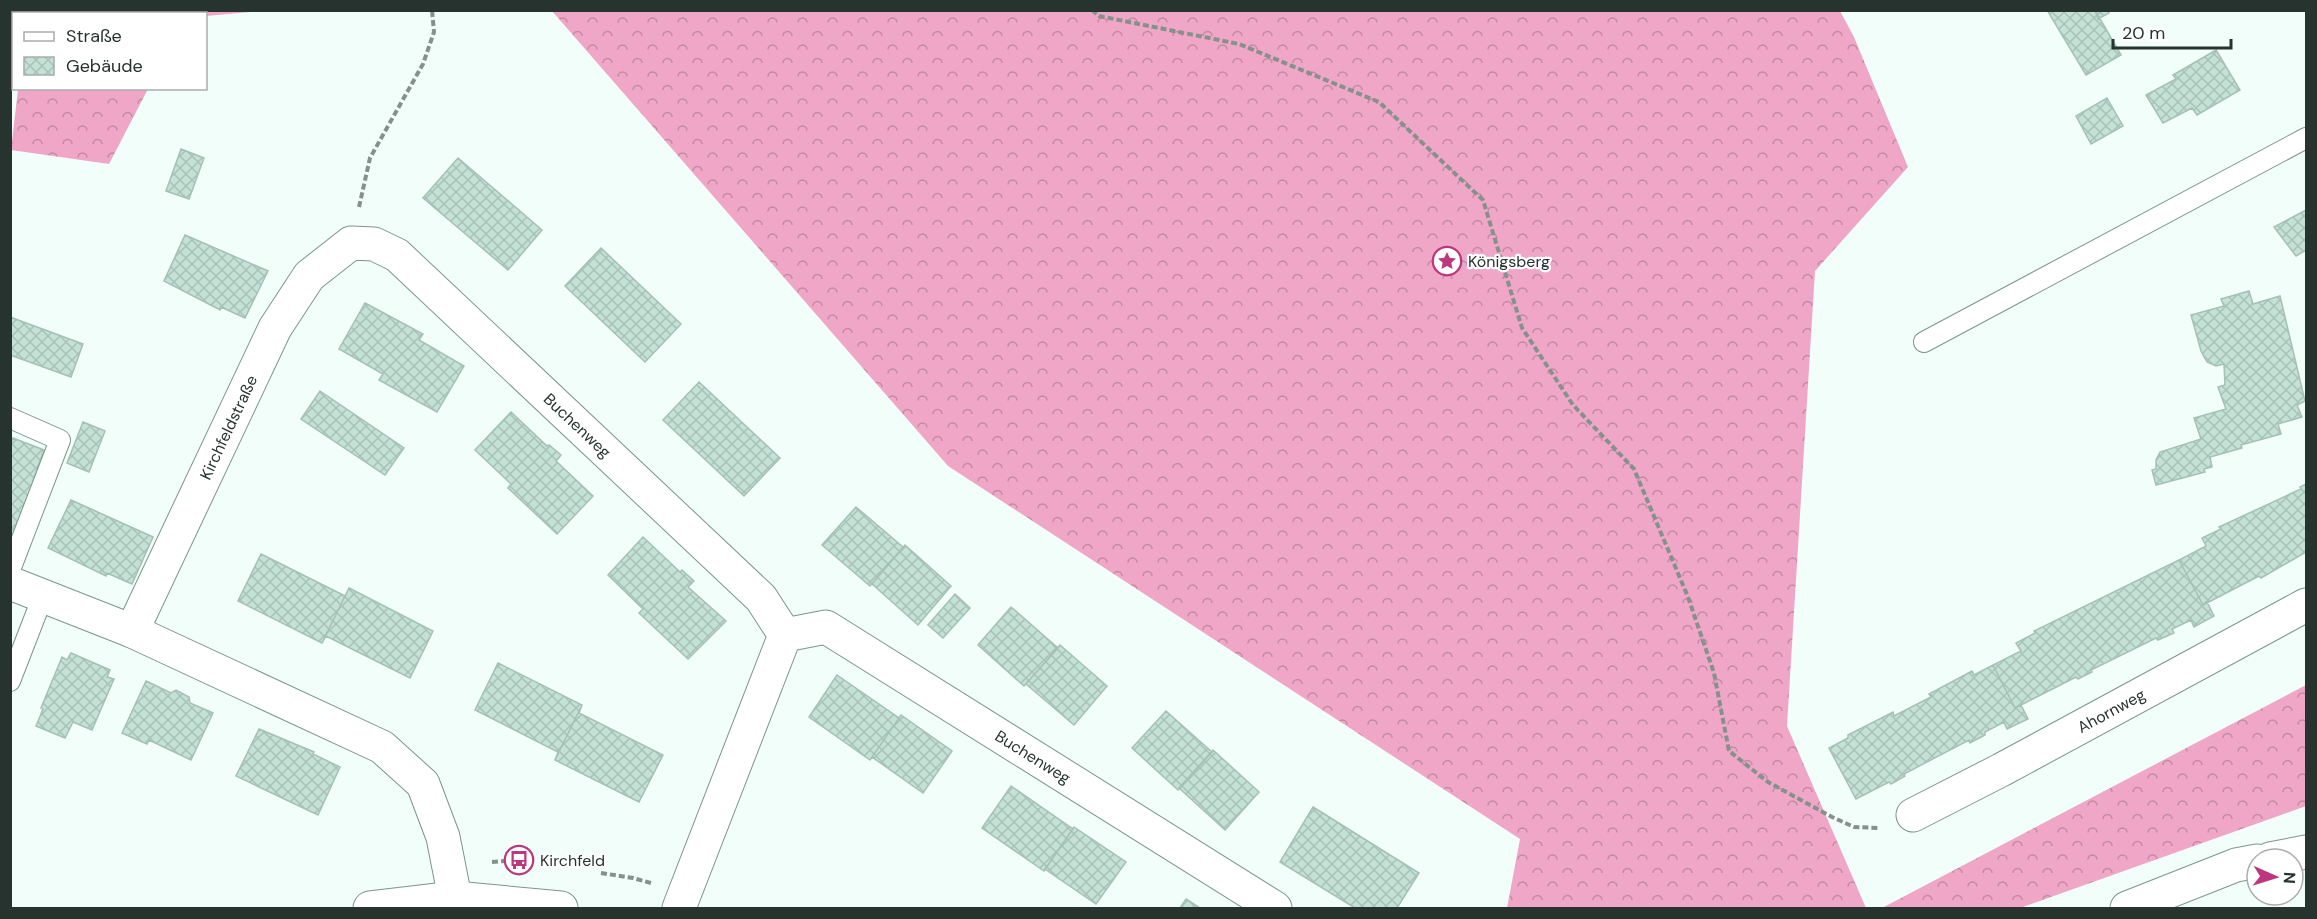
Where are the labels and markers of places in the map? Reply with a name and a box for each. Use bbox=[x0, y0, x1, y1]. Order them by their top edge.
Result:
place icon: Königsberg bbox=[1431, 245, 1463, 277]
place label: Königsberg bbox=[1468, 251, 1550, 272]
bus stop icon: Kirchfeld bbox=[503, 844, 535, 876]
place label: Kirchfeld bbox=[540, 850, 605, 871]

